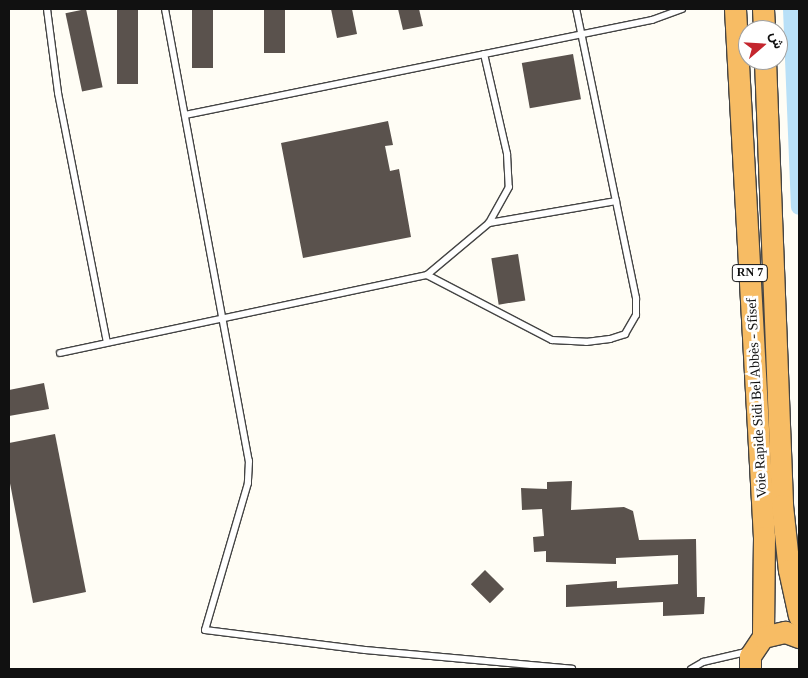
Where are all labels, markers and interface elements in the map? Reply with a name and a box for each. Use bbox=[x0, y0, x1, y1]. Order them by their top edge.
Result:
north arrow bbox=[738, 20, 788, 70]
text: ش bbox=[767, 30, 787, 51]
road number: RN 7 bbox=[731, 264, 769, 282]
street label: Voie Rapide Sidi Bel Abbès - Sfisef bbox=[743, 297, 771, 499]

